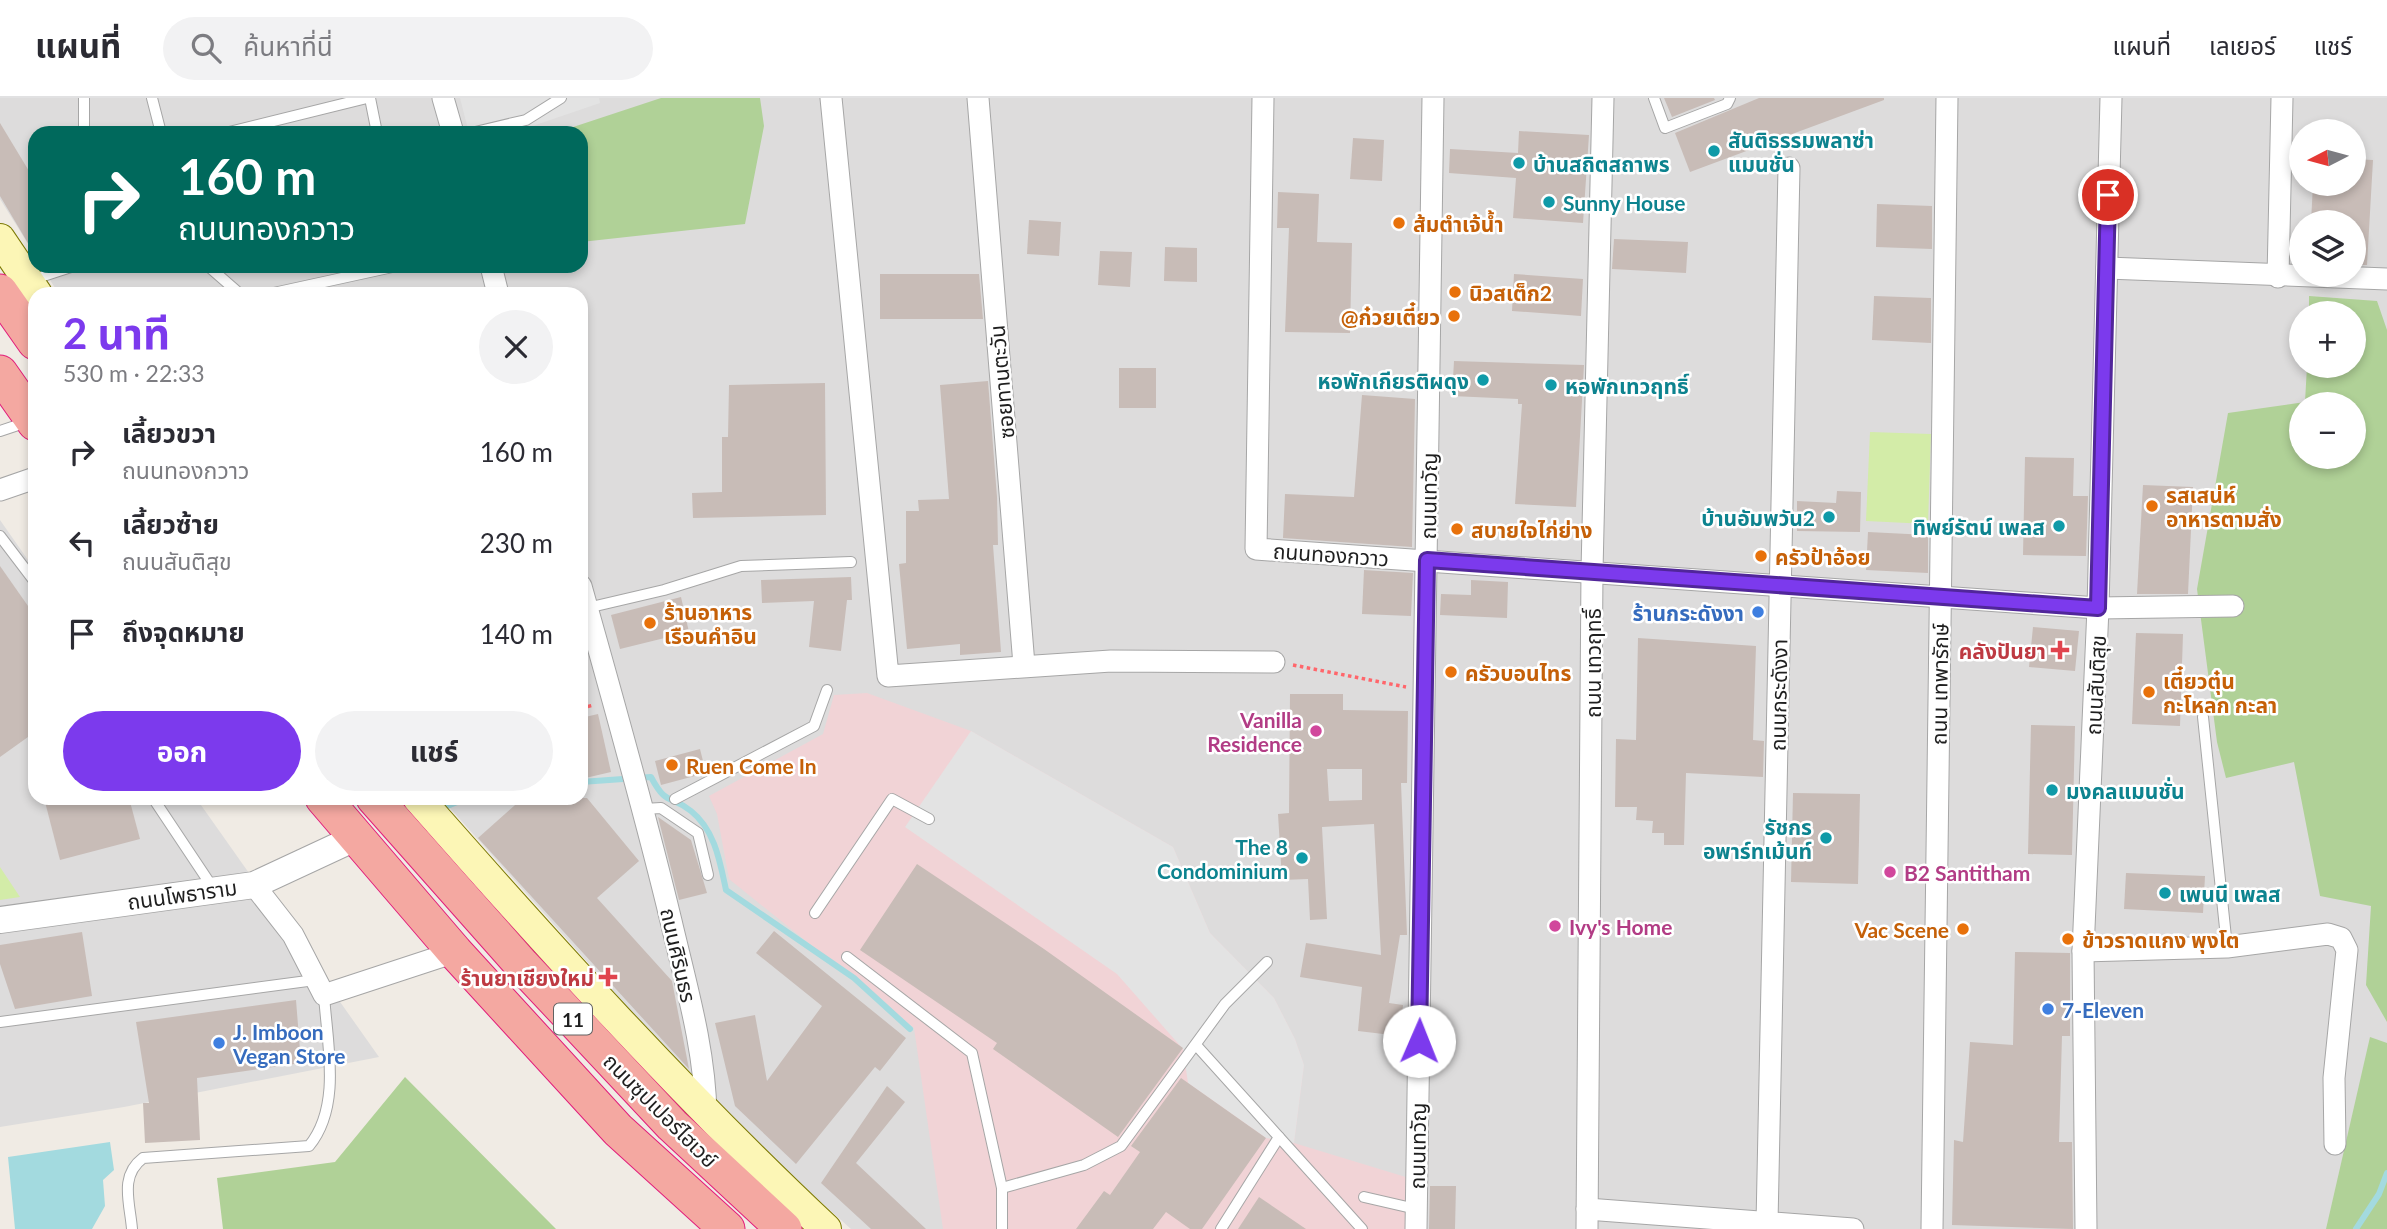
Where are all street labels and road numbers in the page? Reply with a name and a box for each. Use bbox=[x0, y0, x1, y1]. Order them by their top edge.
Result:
street label: ซอยทานตะวัน bbox=[984, 324, 1018, 440]
street label: ถนนเทวัญ bbox=[1415, 452, 1441, 540]
street label: ถนนทองกวาว bbox=[1272, 537, 1390, 571]
street label: ถนน เทวฤทธิ์ bbox=[1580, 608, 1605, 718]
street label: ถนน เทพารักษ์ bbox=[1925, 623, 1953, 745]
street label: ถนนสันติสุข bbox=[2080, 634, 2112, 736]
street label: ถนนกระดังงา bbox=[1765, 639, 1791, 751]
street label: ถนนโพธาราม bbox=[125, 874, 239, 914]
street label: ถนนศิรินธร bbox=[656, 905, 702, 1005]
road number: 11 bbox=[554, 1004, 592, 1035]
street label: ถนนซุปเปอร์ไฮเวย์ bbox=[598, 1048, 723, 1174]
street label: ถนนเทวัญ bbox=[1404, 1102, 1430, 1190]

